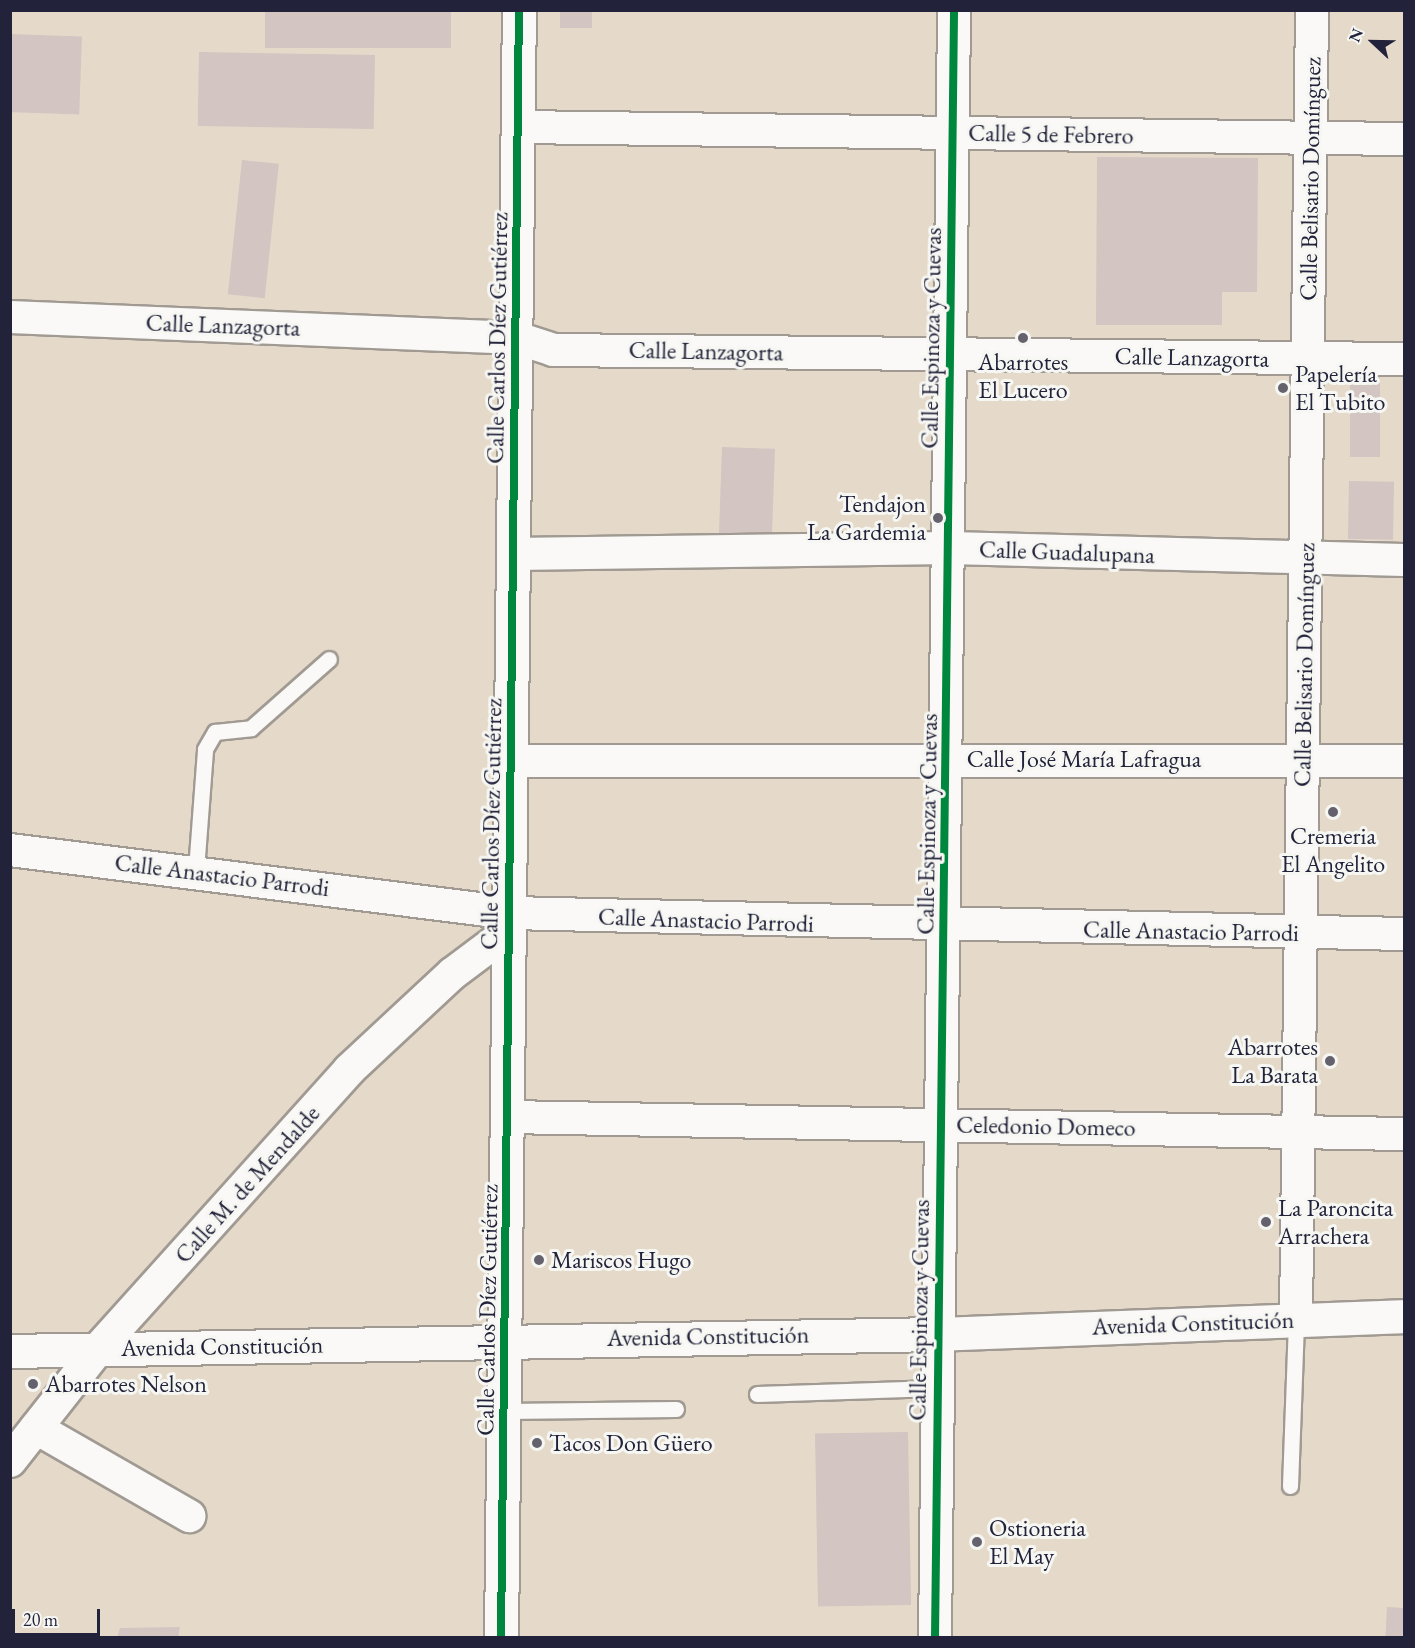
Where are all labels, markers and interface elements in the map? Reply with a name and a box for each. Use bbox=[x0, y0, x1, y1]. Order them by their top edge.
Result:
north arrow bbox=[1343, 12, 1403, 72]
text: N bbox=[1344, 25, 1368, 45]
street label: Calle Belisario Domínguez bbox=[1293, 57, 1327, 301]
street label: Calle 5 de Febrero bbox=[968, 118, 1134, 150]
street label: Calle Carlos Díez Gutiérrez bbox=[480, 212, 514, 464]
street label: Calle Espinoza y Cuevas bbox=[915, 227, 947, 449]
street label: Calle Lanzagorta bbox=[145, 308, 301, 342]
marker: Abarrotes El Lucero bbox=[1016, 331, 1030, 345]
street label: Calle Lanzagorta bbox=[628, 335, 784, 367]
street label: Calle Lanzagorta bbox=[1114, 341, 1270, 373]
place label: Abarrotes El Lucero bbox=[978, 348, 1068, 404]
place label: Papelería El Tubito bbox=[1295, 360, 1385, 416]
marker: Papelería El Tubito bbox=[1276, 381, 1290, 395]
place label: Tendajon La Gardemia bbox=[807, 490, 926, 546]
marker: Tendajon La Gardemia bbox=[931, 511, 945, 525]
street label: Calle Guadalupana bbox=[979, 535, 1155, 569]
street label: Calle Belisario Domínguez bbox=[1287, 543, 1321, 787]
street label: Calle Carlos Díez Gutiérrez bbox=[474, 698, 508, 950]
street label: Calle Espinoza y Cuevas bbox=[911, 713, 943, 935]
street label: Calle José María Lafragua bbox=[967, 745, 1201, 773]
marker: Cremeria El Angelito bbox=[1326, 805, 1340, 819]
place label: Cremeria El Angelito bbox=[1281, 822, 1385, 878]
street label: Calle Anastacio Parrodi bbox=[113, 848, 331, 902]
street label: Calle Anastacio Parrodi bbox=[598, 902, 814, 938]
street label: Calle Anastacio Parrodi bbox=[1083, 915, 1299, 947]
place label: Abarrotes La Barata bbox=[1227, 1033, 1318, 1089]
marker: Abarrotes La Barata bbox=[1323, 1054, 1337, 1068]
street label: Calle M. de Mendalde bbox=[168, 1099, 326, 1269]
street label: Celedonio Domeco bbox=[956, 1110, 1136, 1142]
street label: Calle Carlos Díez Gutiérrez bbox=[470, 1184, 504, 1436]
place label: La Paroncita Arrachera bbox=[1278, 1194, 1393, 1250]
street label: Calle Espinoza y Cuevas bbox=[903, 1199, 935, 1421]
marker: La Paroncita Arrachera bbox=[1259, 1215, 1273, 1229]
place label: Mariscos Hugo bbox=[551, 1246, 691, 1274]
marker: Mariscos Hugo bbox=[532, 1253, 546, 1267]
street label: Avenida Constitución bbox=[1091, 1305, 1295, 1341]
street label: Avenida Constitución bbox=[607, 1320, 809, 1352]
street label: Avenida Constitución bbox=[121, 1330, 323, 1362]
place label: Abarrotes Nelson bbox=[45, 1370, 207, 1398]
marker: Abarrotes Nelson bbox=[26, 1377, 40, 1391]
place label: Tacos Don Güero bbox=[549, 1429, 713, 1457]
marker: Tacos Don Güero bbox=[530, 1436, 544, 1450]
place label: Ostioneria El May bbox=[989, 1514, 1086, 1570]
marker: Ostioneria El May bbox=[970, 1535, 984, 1549]
scale bar bbox=[15, 1597, 104, 1635]
text: 20 m bbox=[23, 1608, 58, 1631]

